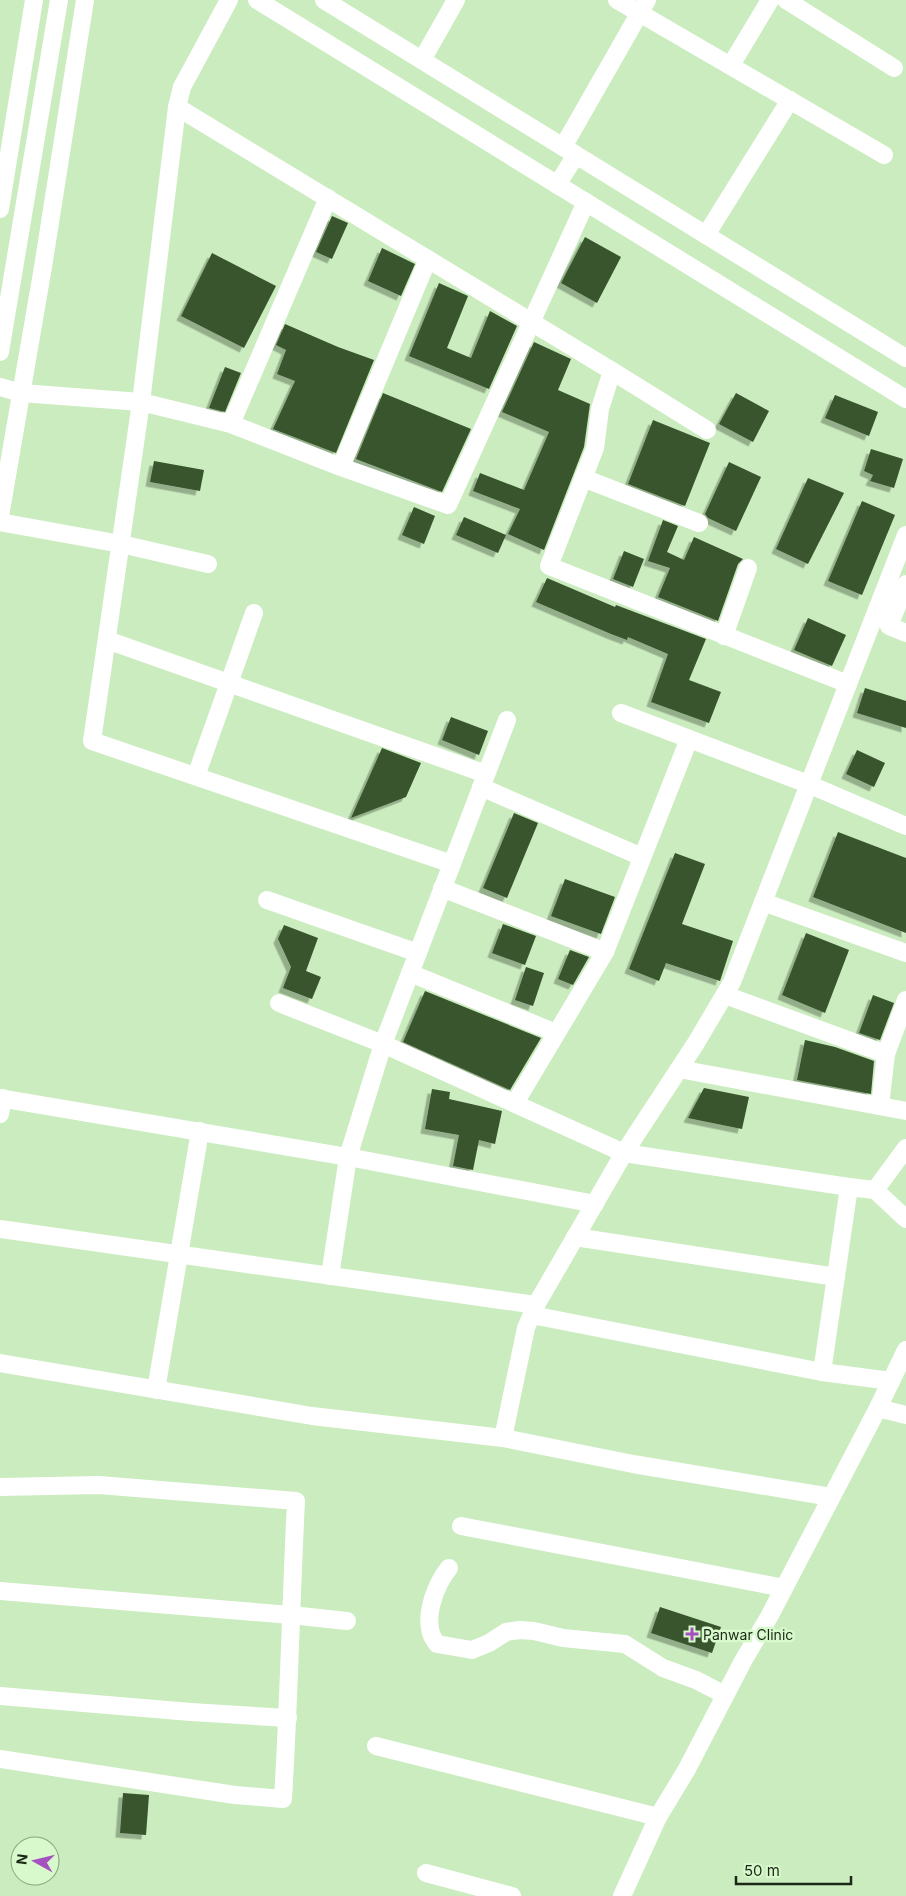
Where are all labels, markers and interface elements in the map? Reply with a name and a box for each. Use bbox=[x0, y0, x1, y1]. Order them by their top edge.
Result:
place label: Panwar Clinic bbox=[703, 1626, 793, 1643]
marker: Panwar Clinic bbox=[685, 1627, 699, 1641]
north arrow bbox=[10, 1836, 60, 1886]
text: N bbox=[12, 1853, 31, 1866]
scale bar bbox=[736, 1854, 851, 1886]
text: 50 m bbox=[744, 1861, 780, 1880]

